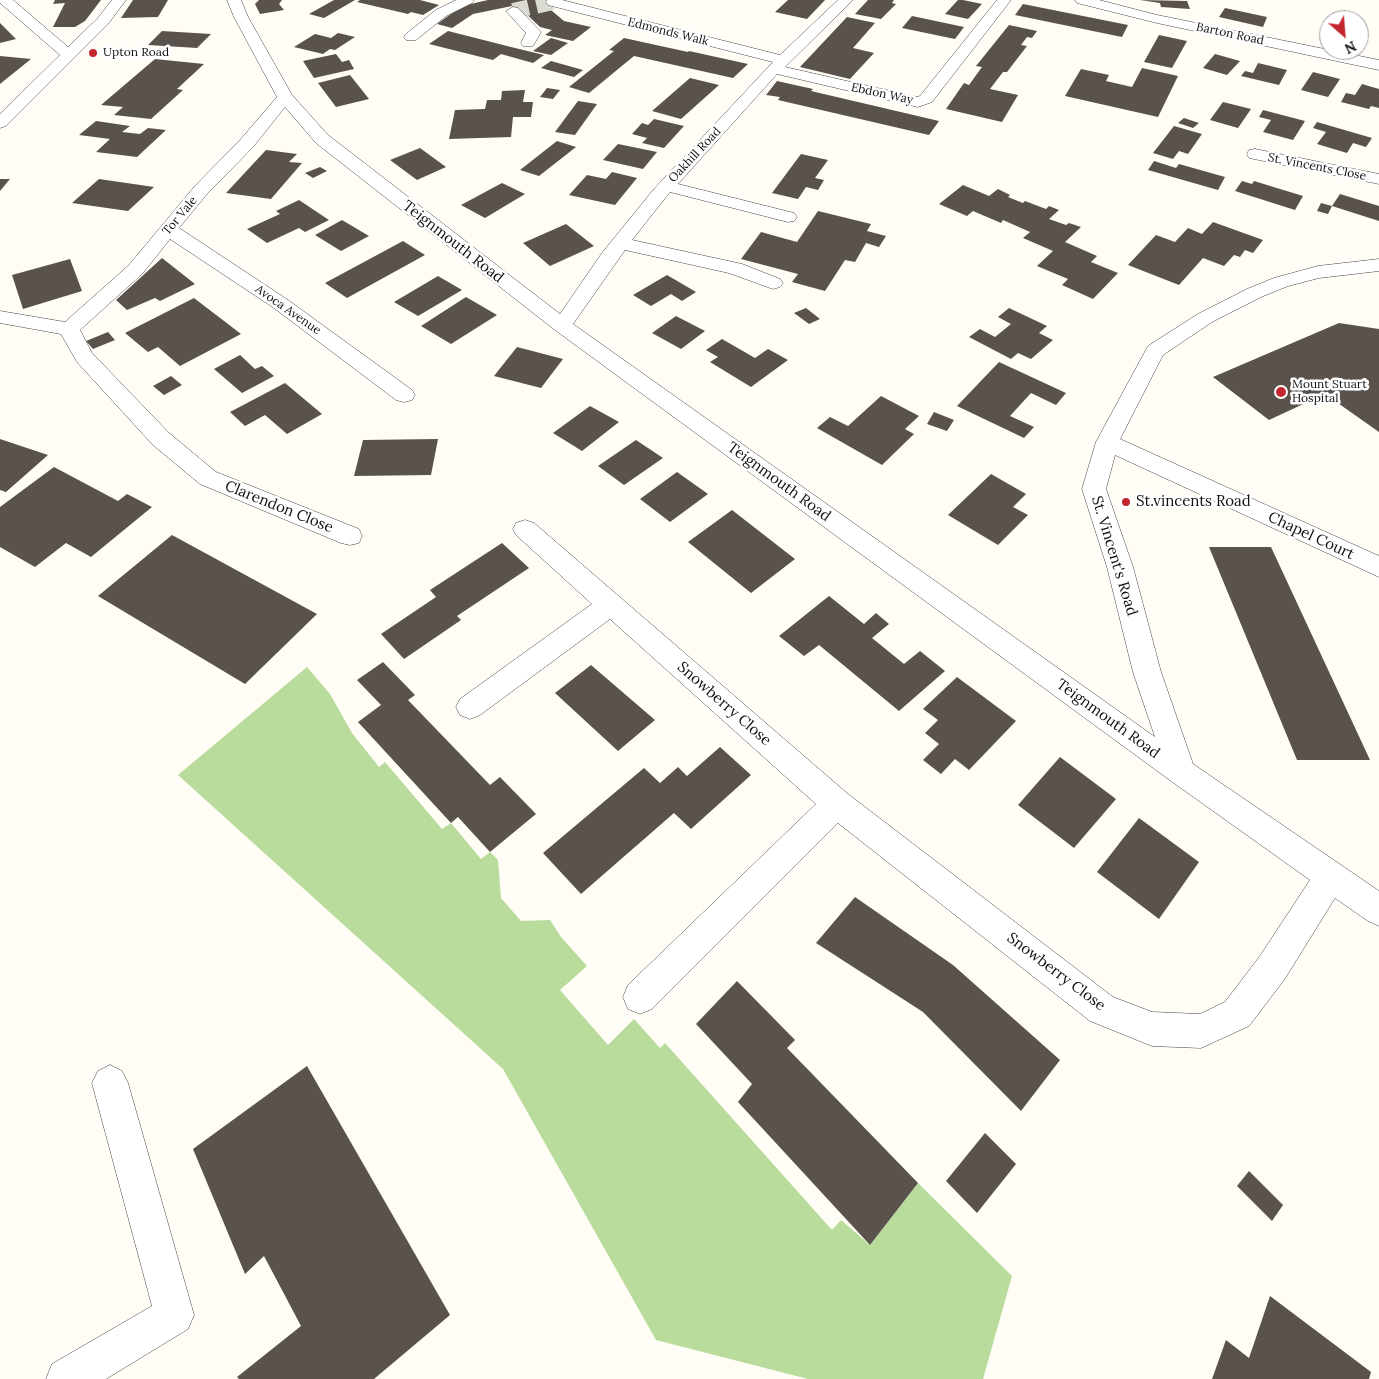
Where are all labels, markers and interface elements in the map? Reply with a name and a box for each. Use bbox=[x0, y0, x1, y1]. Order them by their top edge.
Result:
north arrow bbox=[1319, 10, 1369, 60]
street label: Edmonds Walk bbox=[626, 15, 710, 49]
street label: Barton Road bbox=[1195, 20, 1265, 48]
text: N bbox=[1341, 37, 1359, 58]
place label: Upton Road bbox=[103, 46, 169, 60]
marker: Upton Road bbox=[87, 47, 99, 59]
street label: Ebdon Way bbox=[850, 80, 914, 108]
street label: Oakhill Road bbox=[666, 124, 724, 186]
street label: St. Vincents Close bbox=[1267, 150, 1367, 184]
street label: Tor Vale bbox=[160, 194, 200, 238]
street label: Teignmouth Road bbox=[399, 197, 507, 287]
street label: Avoca Avenue bbox=[252, 282, 324, 338]
place label: Mount Stuart Hospital bbox=[1292, 378, 1367, 406]
marker: Mount Stuart Hospital bbox=[1274, 385, 1288, 399]
street label: Teignmouth Road bbox=[724, 438, 834, 526]
street label: Clarendon Close bbox=[222, 477, 336, 537]
place label: St.vincents Road bbox=[1136, 493, 1251, 511]
street label: St. Vincent's Road bbox=[1087, 494, 1141, 618]
marker: St.vincents Road bbox=[1120, 496, 1132, 508]
street label: Chapel Court bbox=[1265, 508, 1357, 564]
street label: Snowberry Close bbox=[673, 658, 775, 750]
street label: Teignmouth Road bbox=[1053, 675, 1163, 763]
street label: Snowberry Close bbox=[1003, 929, 1109, 1015]

